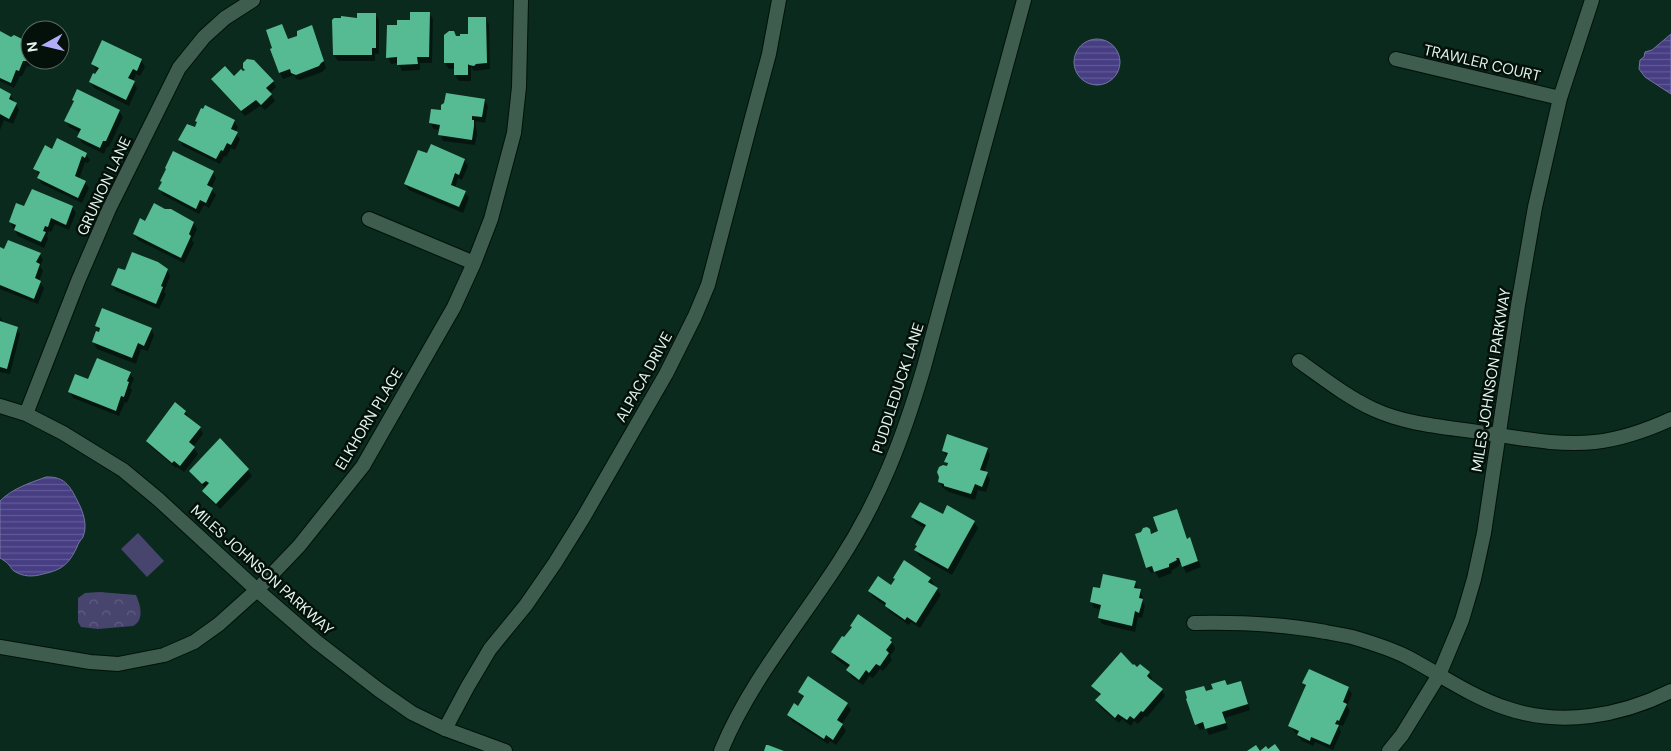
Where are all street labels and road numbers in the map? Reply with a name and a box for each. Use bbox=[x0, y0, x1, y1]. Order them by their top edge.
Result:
street label: TRAWLER COURT bbox=[1422, 40, 1542, 86]
street label: GRUNION LANE bbox=[72, 133, 136, 239]
street label: MILES JOHNSON PARKWAY bbox=[1467, 286, 1515, 473]
street label: PUDDLEDUCK LANE bbox=[867, 320, 929, 456]
street label: ALPACA DRIVE bbox=[611, 328, 677, 426]
street label: ELKHORN PLACE bbox=[331, 364, 407, 474]
street label: MILES JOHNSON PARKWAY bbox=[186, 500, 338, 640]

